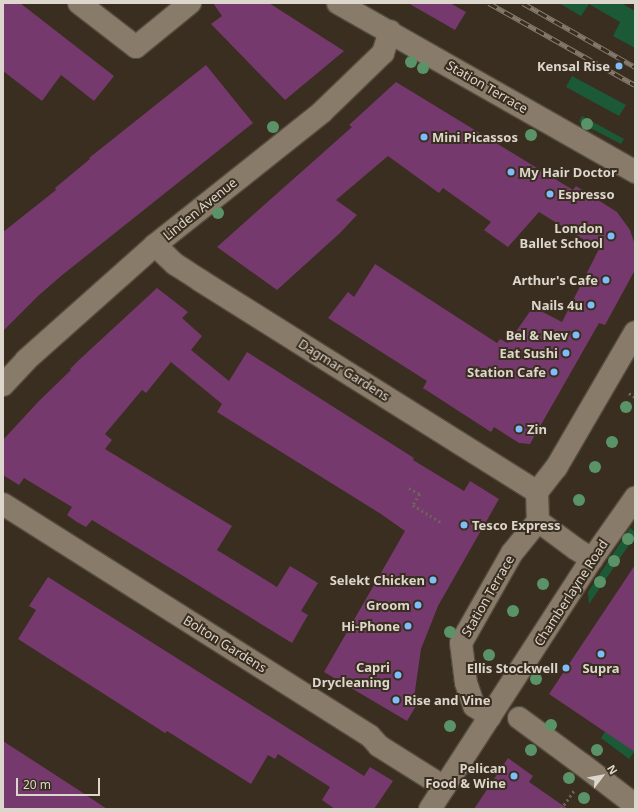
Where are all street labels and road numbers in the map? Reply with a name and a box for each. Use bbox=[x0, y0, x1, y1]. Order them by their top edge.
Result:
street label: Station Terrace bbox=[444, 57, 530, 117]
street label: Linden Avenue bbox=[160, 174, 240, 244]
street label: Dagmar Gardens bbox=[296, 336, 392, 404]
street label: Chamberlayne Road bbox=[531, 537, 611, 649]
street label: Station Terrace bbox=[458, 553, 518, 639]
street label: Bolton Gardens bbox=[181, 612, 269, 676]

